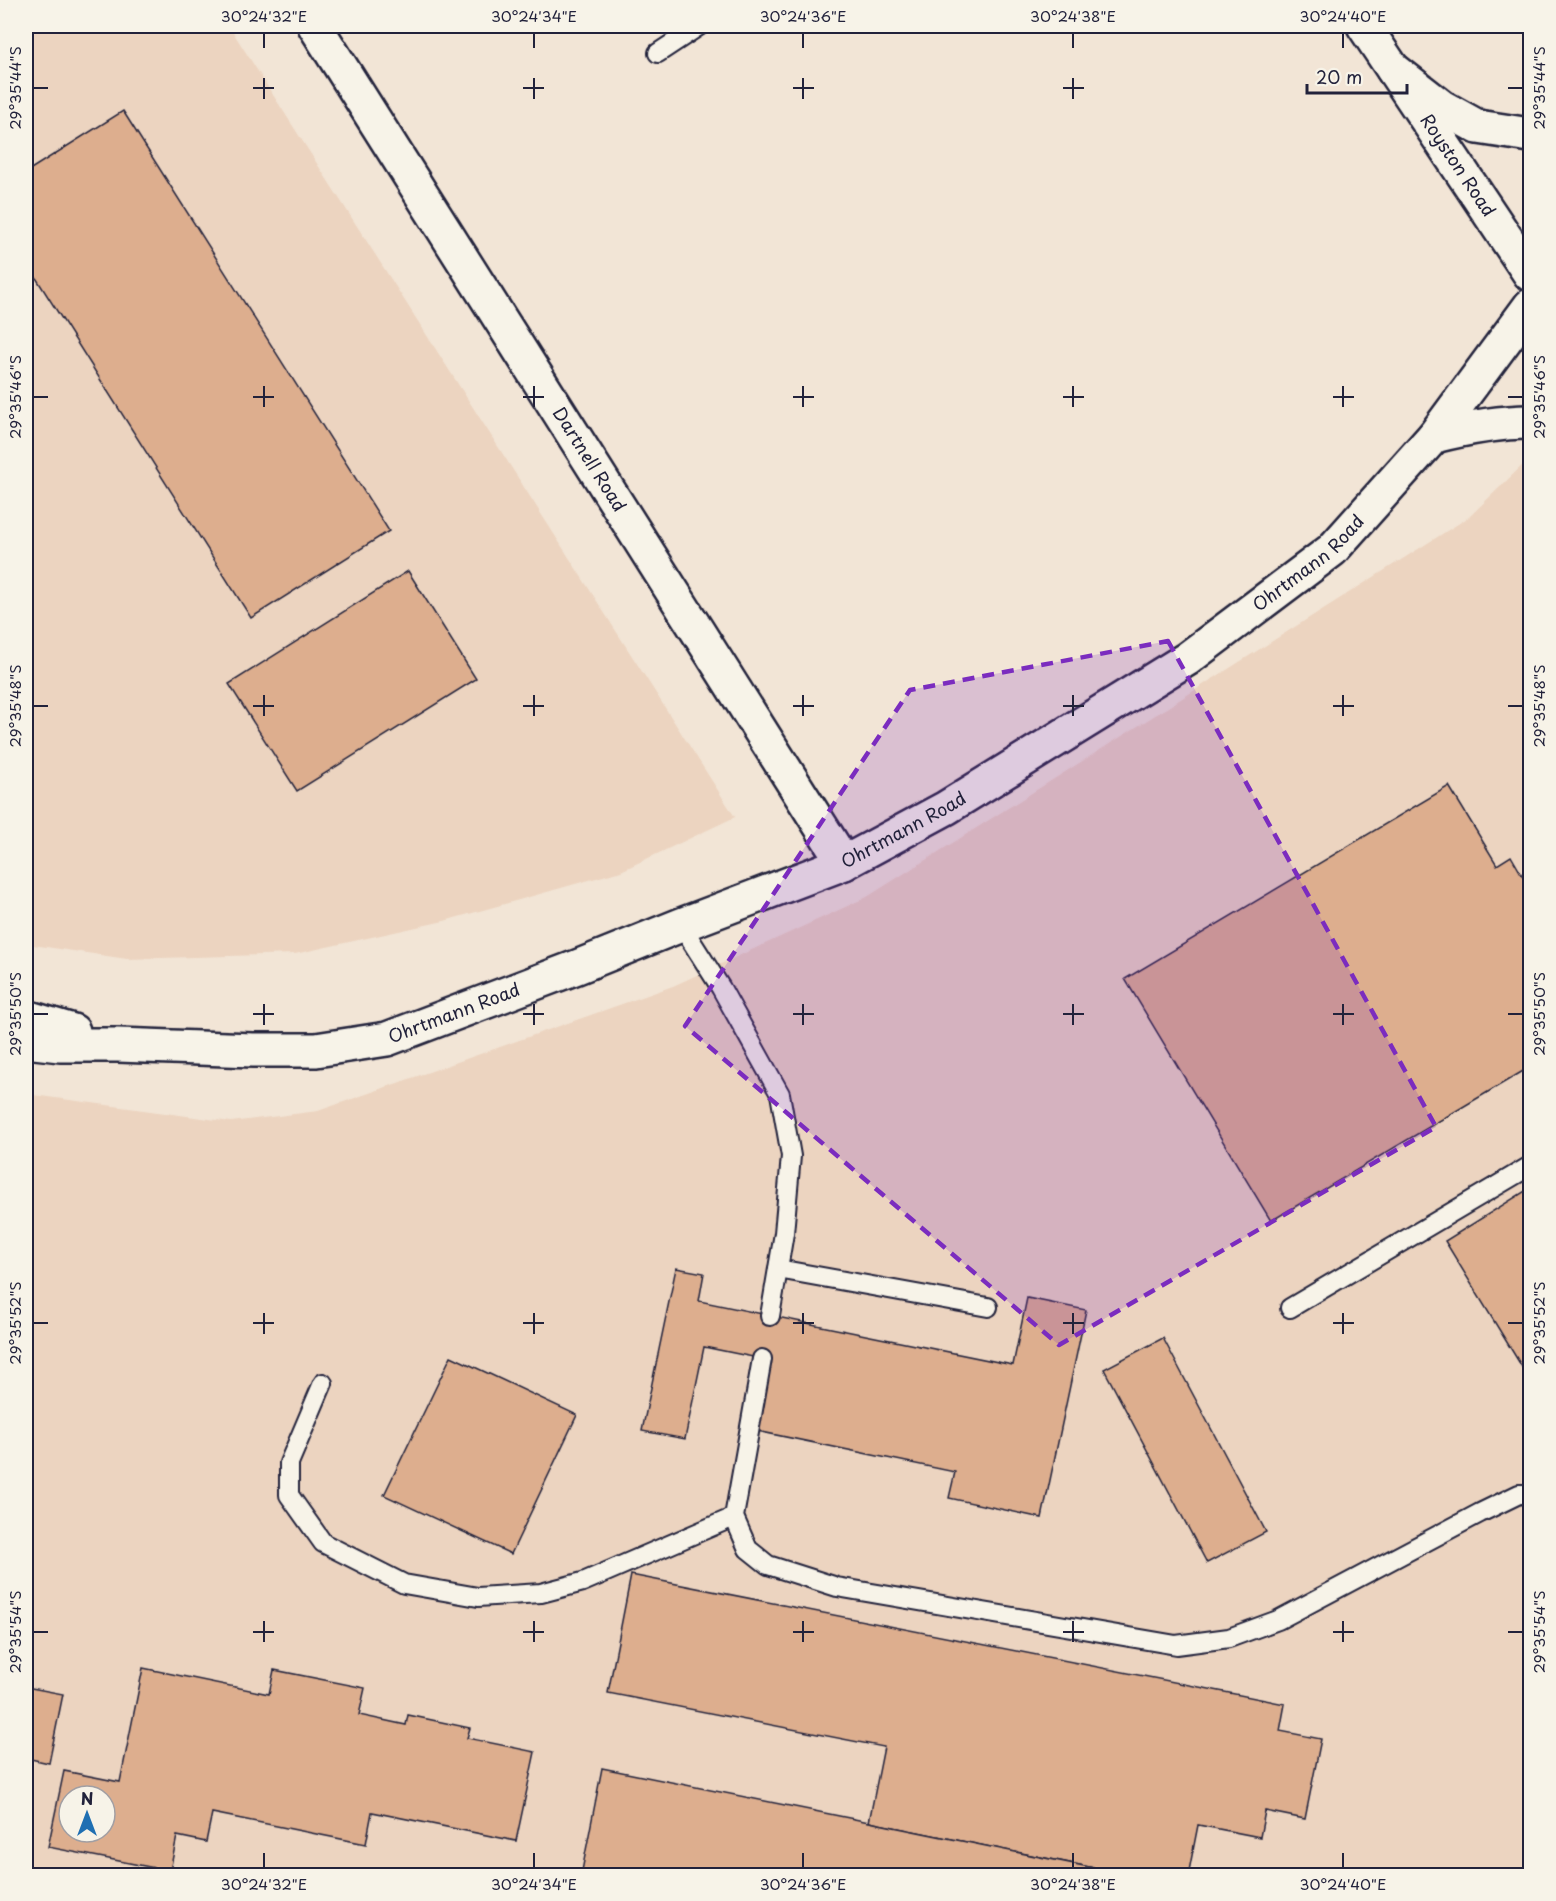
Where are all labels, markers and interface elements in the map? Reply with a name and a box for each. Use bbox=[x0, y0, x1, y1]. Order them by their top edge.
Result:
text: 30°24'32"E bbox=[221, 4, 307, 27]
text: 30°24'34"E bbox=[491, 4, 577, 27]
text: 30°24'36"E bbox=[760, 4, 846, 27]
text: 30°24'38"E bbox=[1030, 4, 1116, 27]
text: 30°24'40"E bbox=[1300, 4, 1386, 27]
text: 29°35'44"S bbox=[3, 46, 26, 130]
text: 29°35'44"S bbox=[1527, 46, 1550, 130]
scale bar bbox=[1307, 57, 1408, 95]
text: 20 m bbox=[1316, 63, 1362, 90]
street label: Royston Road bbox=[1414, 108, 1503, 222]
text: 29°35'46"S bbox=[3, 355, 26, 439]
text: 29°35'46"S bbox=[1527, 355, 1550, 439]
street label: Dartnell Road bbox=[547, 401, 634, 517]
street label: Ohrtmann Road bbox=[1246, 508, 1370, 617]
text: 29°35'48"S bbox=[3, 664, 26, 748]
text: 29°35'48"S bbox=[1527, 664, 1550, 748]
street label: Ohrtmann Road bbox=[835, 784, 971, 874]
text: 29°35'50"S bbox=[3, 972, 26, 1056]
text: 29°35'50"S bbox=[1527, 972, 1550, 1056]
street label: Ohrtmann Road bbox=[384, 975, 524, 1049]
text: 29°35'52"S bbox=[3, 1281, 26, 1365]
text: 29°35'52"S bbox=[1527, 1281, 1550, 1365]
text: 29°35'54"S bbox=[3, 1590, 26, 1674]
text: 29°35'54"S bbox=[1527, 1590, 1550, 1674]
north arrow bbox=[57, 1784, 117, 1844]
text: N bbox=[81, 1786, 93, 1810]
text: 30°24'32"E bbox=[221, 1872, 307, 1895]
text: 30°24'34"E bbox=[491, 1872, 577, 1895]
text: 30°24'36"E bbox=[760, 1872, 846, 1895]
text: 30°24'38"E bbox=[1030, 1872, 1116, 1895]
text: 30°24'40"E bbox=[1300, 1872, 1386, 1895]

